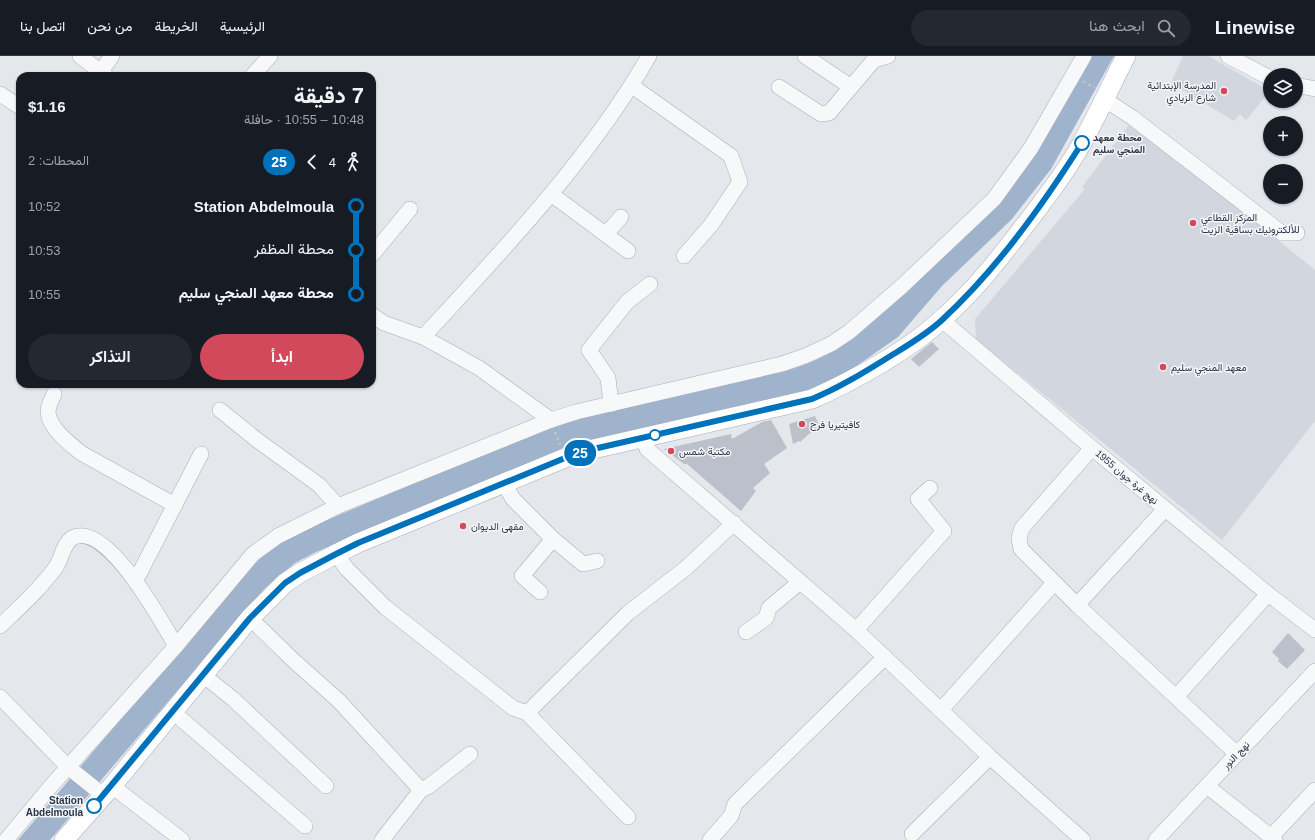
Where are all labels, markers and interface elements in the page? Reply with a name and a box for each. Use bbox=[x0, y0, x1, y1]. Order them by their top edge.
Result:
search box bbox=[911, 10, 1191, 46]
text: ابحث هنا bbox=[1089, 17, 1145, 34]
icon: search bbox=[1155, 17, 1177, 39]
text: Linewise bbox=[1215, 17, 1295, 38]
text: اتصل بنا bbox=[20, 18, 65, 34]
text: من نحن bbox=[87, 18, 132, 34]
text: الخريطة bbox=[154, 18, 198, 34]
text: الرئيسية bbox=[220, 18, 265, 34]
map controls bbox=[1263, 68, 1303, 204]
button: layers bbox=[1263, 68, 1303, 108]
place label: المدرسة الإبتدائية شارع الزيادي bbox=[1147, 80, 1216, 106]
text: 7 دقيقة bbox=[294, 83, 364, 108]
marker: المدرسة الإبتدائية شارع الزيادي bbox=[1219, 86, 1229, 96]
text: $1.16 bbox=[28, 98, 66, 115]
text: 10:48 – 10:55 · حافلة bbox=[244, 112, 364, 127]
button: + bbox=[1263, 116, 1303, 156]
place label: محطة معهد المنجي سليم bbox=[1093, 132, 1145, 158]
marker: محطة معهد المنجي سليم bbox=[1074, 135, 1090, 151]
icon: back bbox=[301, 151, 323, 173]
icon: walk bbox=[342, 151, 364, 173]
text: المحطات: 2 bbox=[28, 153, 89, 168]
text: 25 bbox=[271, 154, 287, 170]
text: 4 bbox=[329, 155, 336, 170]
button: − bbox=[1263, 164, 1303, 204]
text: Station Abdelmoula bbox=[194, 198, 334, 215]
text: 10:52 bbox=[28, 199, 61, 214]
place label: المركز القطاعي للألكترونيك بساقية الزيت bbox=[1201, 212, 1300, 236]
marker: المركز القطاعي للألكترونيك بساقية الزيت bbox=[1188, 218, 1198, 228]
text: محطة المظفر bbox=[254, 240, 334, 257]
text: 10:53 bbox=[28, 243, 61, 258]
text: محطة معهد المنجي سليم bbox=[179, 284, 334, 301]
text: 10:55 bbox=[28, 287, 61, 302]
button: التذاكر bbox=[28, 334, 192, 380]
button: ابدأ bbox=[200, 334, 364, 380]
marker: معهد المنجي سليم bbox=[1158, 362, 1168, 372]
place label: معهد المنجي سليم bbox=[1171, 362, 1247, 376]
marker: كافيتيريا فرح bbox=[797, 419, 807, 429]
place label: كافيتيريا فرح bbox=[810, 419, 861, 431]
unlabelled marker bbox=[649, 429, 661, 441]
line badge: 25 bbox=[562, 440, 598, 466]
text: 25 bbox=[572, 445, 588, 461]
marker: مكتبة شمس bbox=[666, 446, 676, 456]
place label: مكتبة شمس bbox=[679, 446, 730, 458]
street label: نهج غرة جوان 1955 bbox=[1093, 448, 1161, 507]
marker: مقهى الديوان bbox=[458, 521, 468, 531]
place label: مقهى الديوان bbox=[471, 521, 524, 533]
street label: نهج النور bbox=[1220, 739, 1253, 772]
place label: Station Abdelmoula bbox=[26, 795, 83, 818]
marker: Station Abdelmoula bbox=[86, 798, 102, 814]

